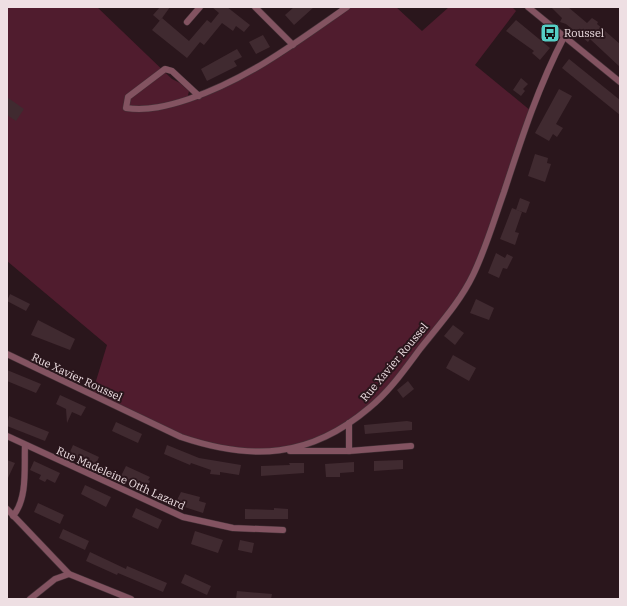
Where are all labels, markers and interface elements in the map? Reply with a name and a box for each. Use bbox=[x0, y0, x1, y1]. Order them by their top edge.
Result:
bus stop icon: Roussel bbox=[539, 22, 561, 44]
place label: Roussel bbox=[564, 26, 604, 40]
street label: Rue Xavier Roussel bbox=[357, 320, 431, 404]
street label: Rue Xavier Roussel bbox=[29, 350, 125, 404]
street label: Rue Madeleine Otth Lazard bbox=[54, 443, 188, 513]

